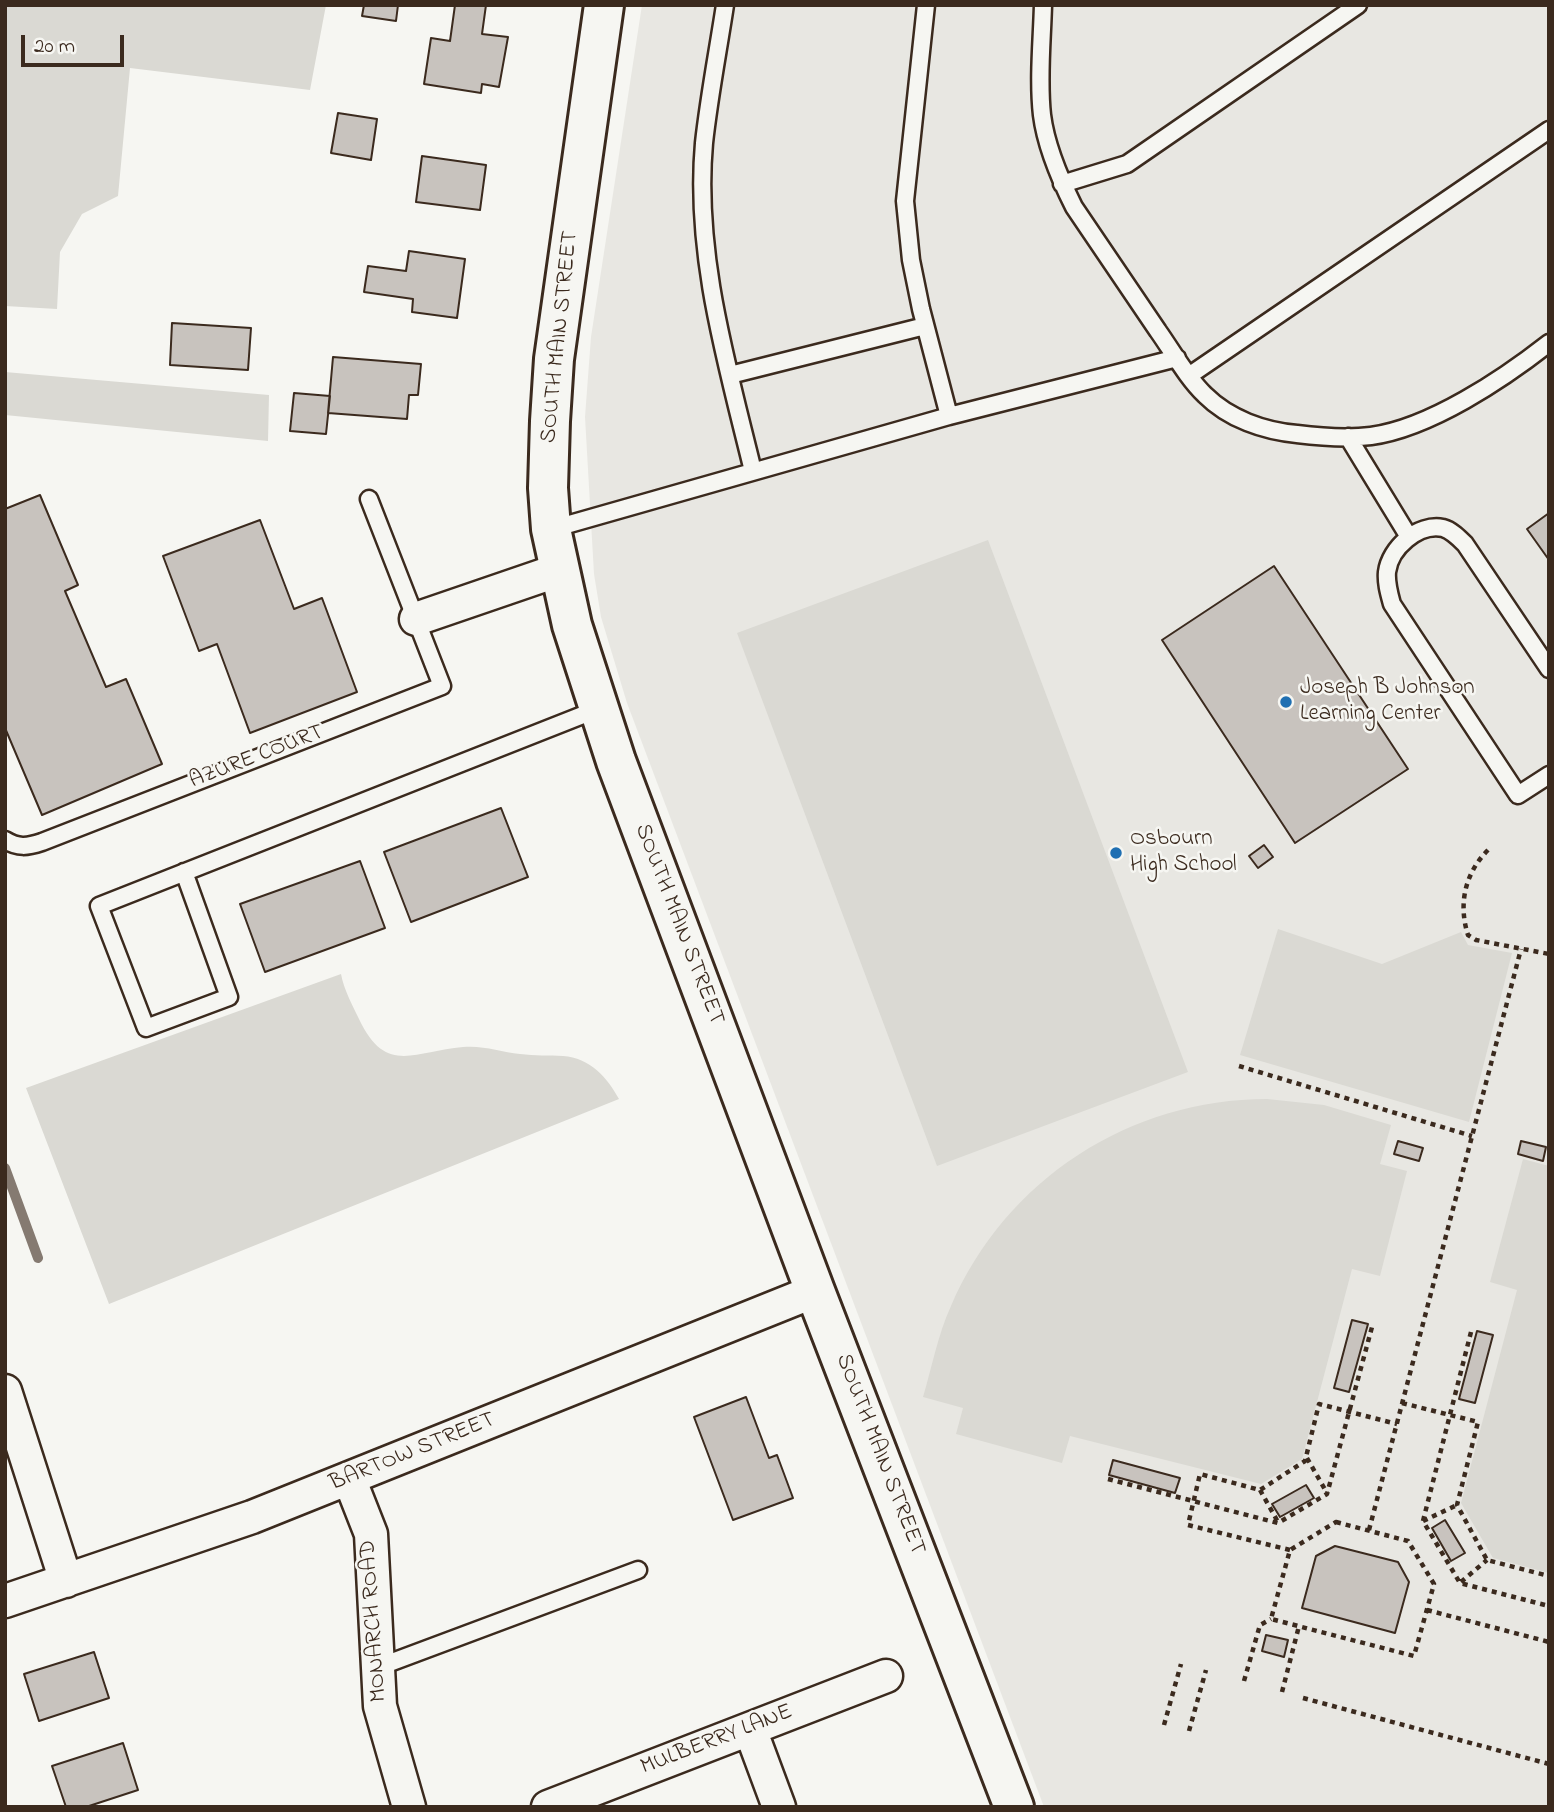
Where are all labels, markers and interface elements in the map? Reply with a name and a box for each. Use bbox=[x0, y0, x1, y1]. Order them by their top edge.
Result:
scale bar bbox=[24, 21, 128, 65]
text: 20 m bbox=[34, 32, 75, 62]
street label: SOUTH MAIN STREET bbox=[536, 230, 586, 444]
place label: Joseph B Johnson Learning Center bbox=[1300, 675, 1475, 729]
marker: Joseph B Johnson Learning Center bbox=[1278, 694, 1294, 710]
street label: AZURE COURT bbox=[186, 720, 328, 796]
street label: SOUTH MAIN STREET bbox=[627, 821, 729, 1029]
place label: Osbourn High School bbox=[1130, 826, 1237, 880]
marker: Osbourn High School bbox=[1108, 845, 1124, 861]
street label: SOUTH MAIN STREET bbox=[828, 1351, 930, 1559]
street label: BARTOW STREET bbox=[326, 1407, 500, 1499]
street label: MONARCH ROAD bbox=[356, 1539, 394, 1703]
street label: MULBERRY LANE bbox=[637, 1699, 797, 1783]

